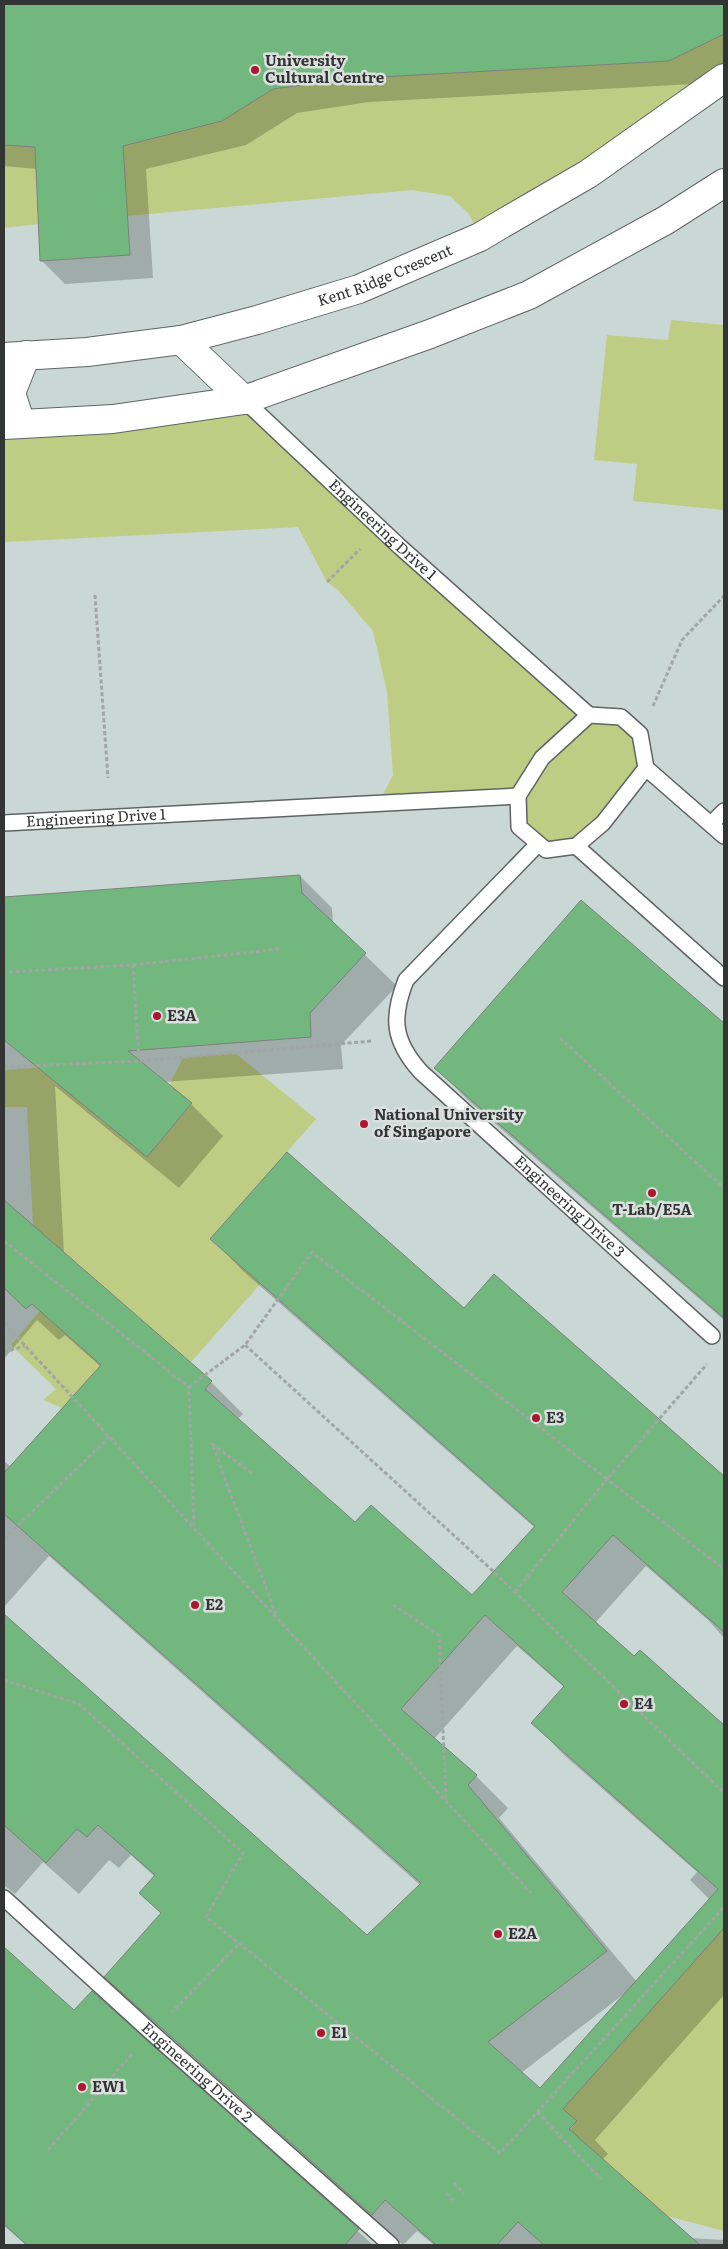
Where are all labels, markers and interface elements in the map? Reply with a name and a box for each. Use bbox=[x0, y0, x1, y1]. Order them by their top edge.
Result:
place label: University Cultural Centre bbox=[265, 48, 385, 88]
marker: University Cultural Centre bbox=[249, 64, 261, 76]
street label: Kent Ridge Crescent bbox=[314, 237, 455, 311]
street label: Engineering Drive 1 bbox=[324, 473, 443, 585]
street label: Engineering Drive 1 bbox=[25, 802, 166, 832]
place label: E3A bbox=[167, 1003, 197, 1026]
marker: E3A bbox=[151, 1010, 163, 1022]
place label: National University of Singapore bbox=[374, 1102, 524, 1142]
marker: National University of Singapore bbox=[358, 1118, 370, 1130]
street label: Engineering Drive 3 bbox=[510, 1149, 631, 1262]
marker: T-Lab/E5A bbox=[646, 1187, 658, 1199]
place label: T-Lab/E5A bbox=[612, 1197, 693, 1220]
place label: E3 bbox=[546, 1405, 564, 1428]
marker: E3 bbox=[530, 1412, 542, 1424]
place label: E2 bbox=[205, 1592, 223, 1615]
marker: E2 bbox=[189, 1599, 201, 1611]
place label: E4 bbox=[634, 1691, 653, 1714]
marker: E4 bbox=[618, 1698, 630, 1710]
place label: E2A bbox=[508, 1921, 538, 1944]
marker: E2A bbox=[492, 1928, 504, 1940]
street label: Engineering Drive 2 bbox=[137, 2016, 259, 2127]
place label: E1 bbox=[331, 2020, 347, 2043]
marker: E1 bbox=[315, 2027, 327, 2039]
place label: EW1 bbox=[92, 2074, 125, 2097]
marker: EW1 bbox=[76, 2081, 88, 2093]

